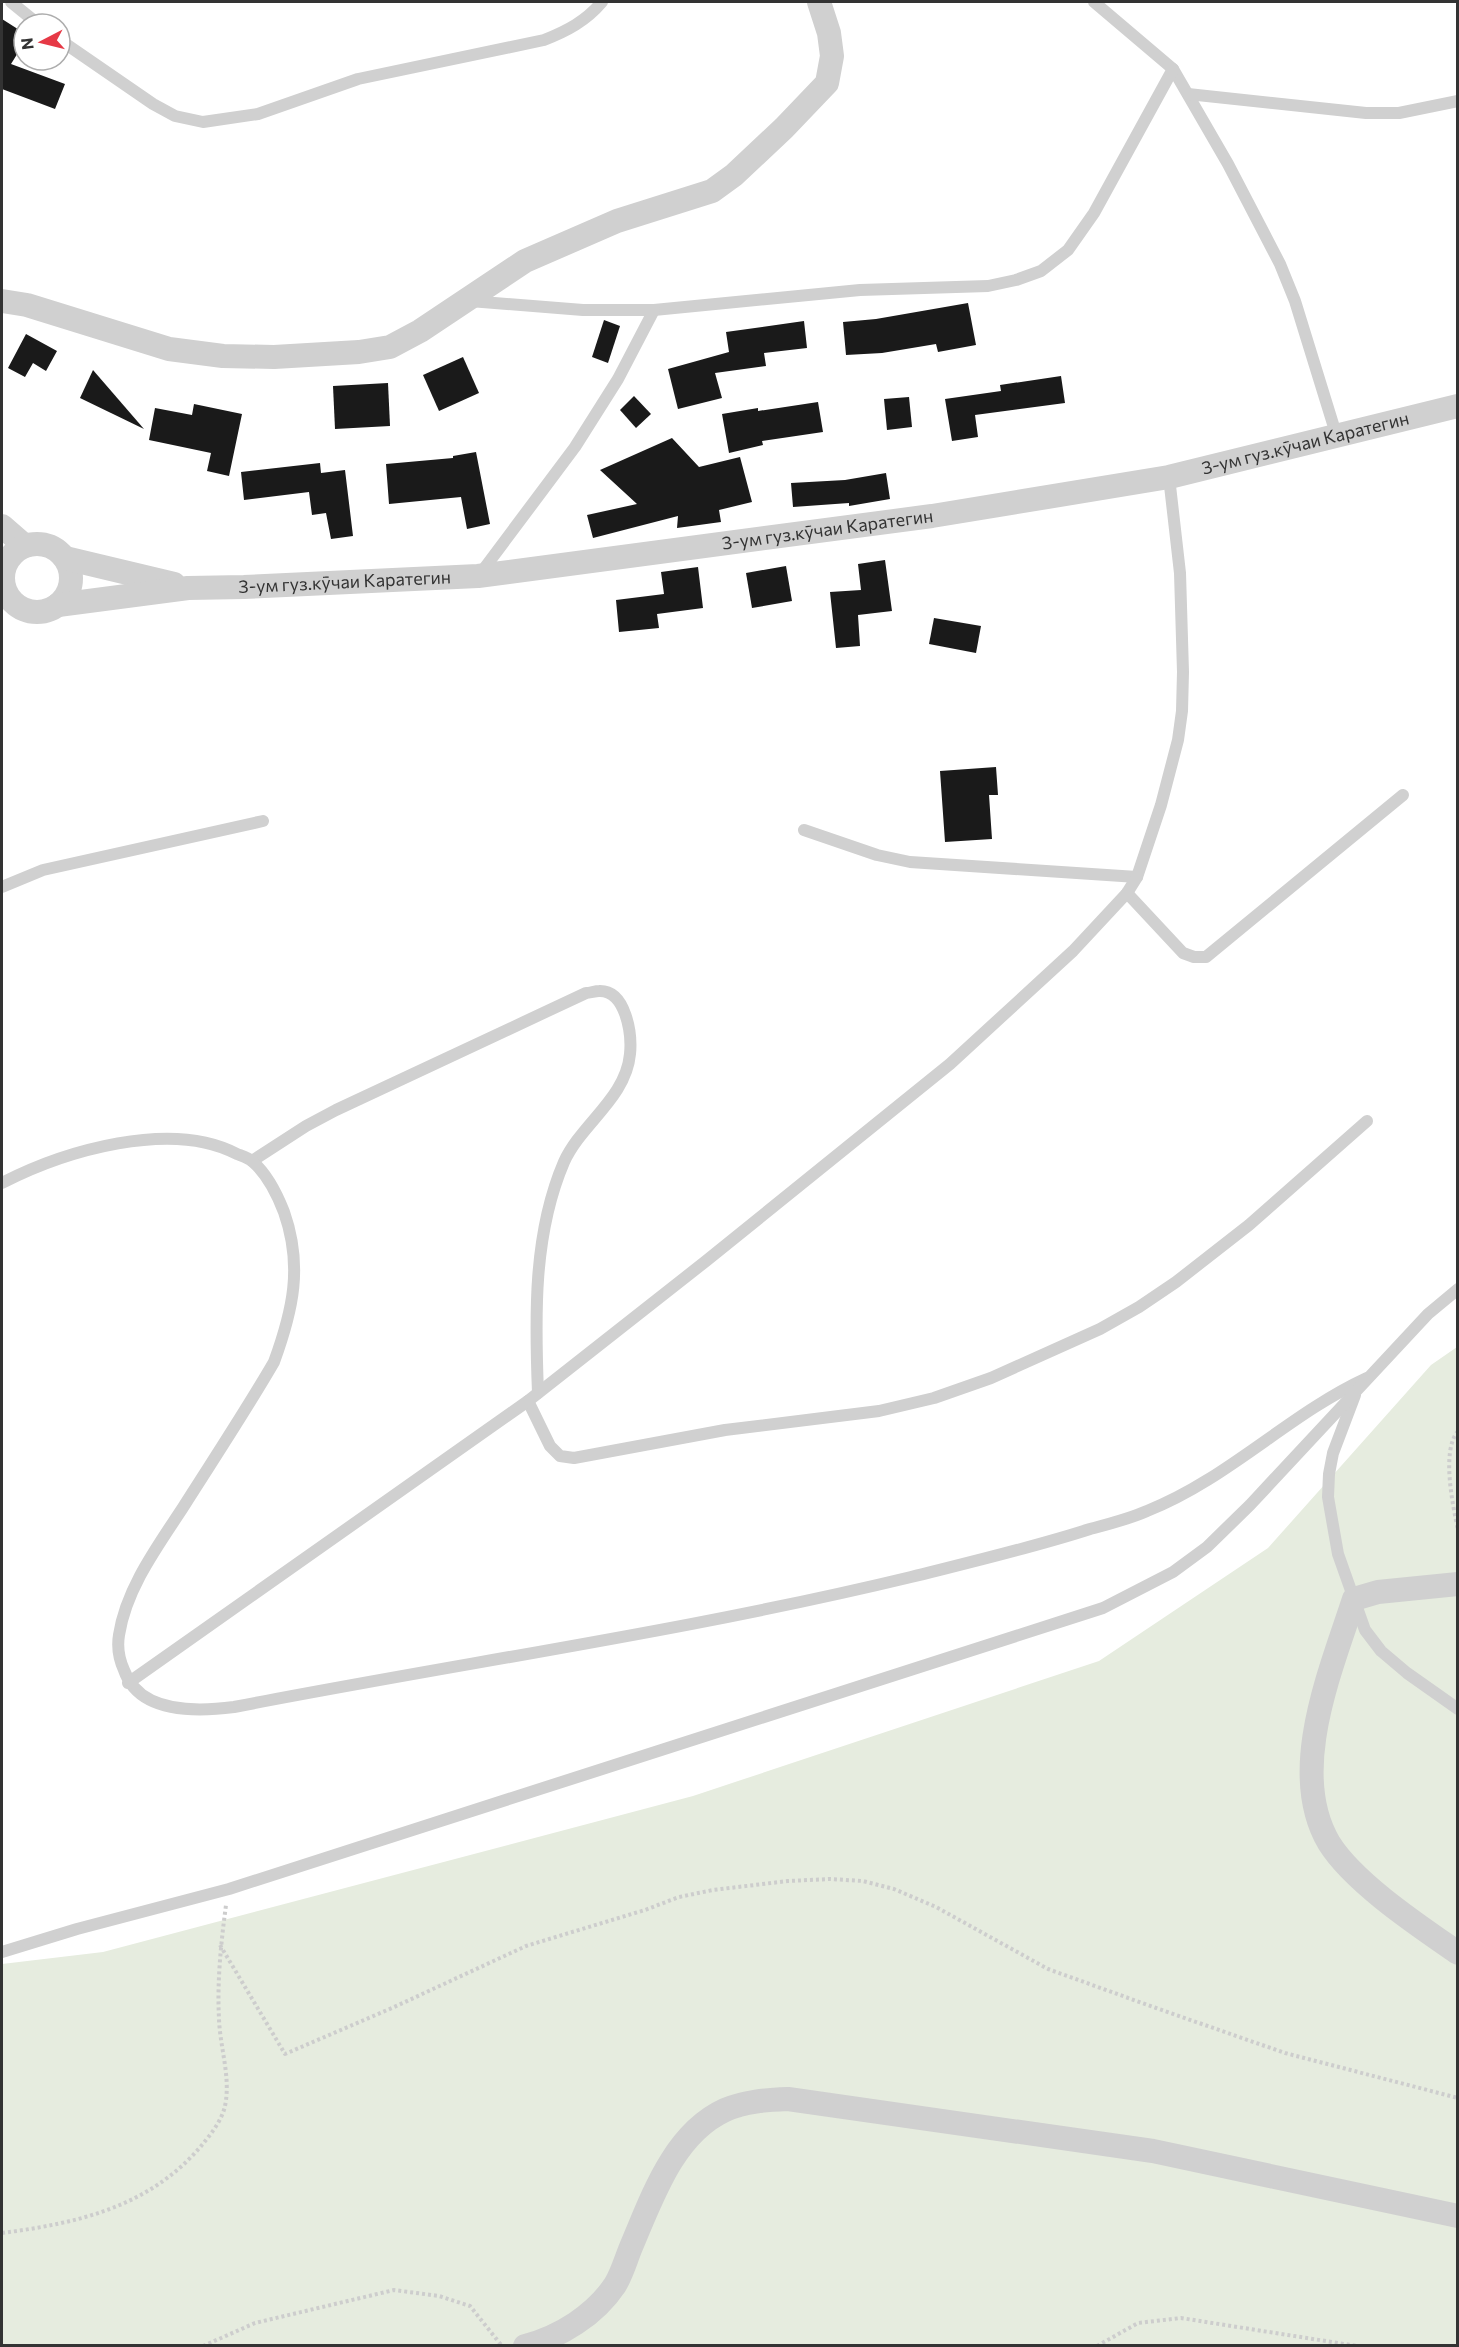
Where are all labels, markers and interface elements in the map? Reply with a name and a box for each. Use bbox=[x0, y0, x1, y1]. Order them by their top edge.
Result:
north arrow bbox=[12, 12, 72, 72]
text: N bbox=[16, 37, 37, 51]
street label: 3-ум гуз.кӯчаи Каратегин bbox=[1199, 406, 1411, 479]
street label: 3-ум гуз.кӯчаи Каратегин bbox=[720, 504, 934, 554]
street label: 3-ум гуз.кӯчаи Каратегин bbox=[238, 565, 452, 597]

